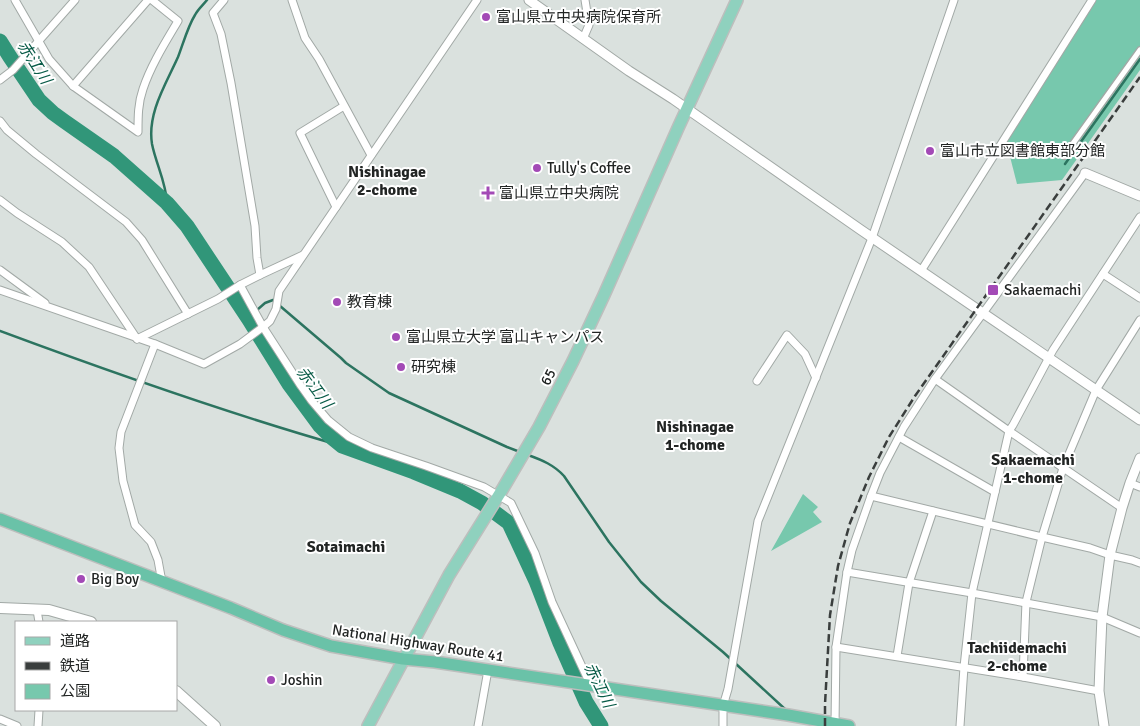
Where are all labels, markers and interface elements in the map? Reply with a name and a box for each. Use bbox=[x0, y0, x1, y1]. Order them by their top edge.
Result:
place label: 富山県立中央病院保育所 bbox=[496, 8, 661, 26]
marker: 富山県立中央病院保育所 bbox=[480, 11, 492, 23]
water label: 赤江川 bbox=[13, 37, 57, 90]
place label: 富山市立図書館東部分館 bbox=[940, 142, 1105, 160]
marker: 富山市立図書館東部分館 bbox=[924, 145, 936, 157]
place label: Tully's Coffee bbox=[547, 159, 631, 177]
district label: Nishinagae 2-chome bbox=[348, 162, 426, 200]
marker: Tully's Coffee bbox=[531, 162, 543, 174]
place label: 富山県立中央病院 bbox=[499, 184, 619, 202]
marker: 富山県立中央病院 bbox=[481, 186, 495, 200]
place label: Sakaemachi bbox=[1004, 281, 1081, 299]
marker: Sakaemachi bbox=[986, 283, 1000, 297]
place label: 教育棟 bbox=[347, 293, 392, 311]
marker: 教育棟 bbox=[331, 296, 343, 308]
place label: 富山県立大学 富山キャンパス bbox=[406, 328, 604, 346]
marker: 富山県立大学 富山キャンパス bbox=[390, 331, 402, 343]
place label: 研究棟 bbox=[411, 358, 456, 376]
marker: 研究棟 bbox=[395, 361, 407, 373]
water label: 赤江川 bbox=[292, 362, 338, 414]
street label: 65 bbox=[536, 366, 560, 388]
district label: Nishinagae 1-chome bbox=[656, 417, 734, 455]
district label: Sakaemachi 1-chome bbox=[991, 450, 1075, 488]
district label: Sotaimachi bbox=[307, 537, 385, 557]
place label: Big Boy bbox=[91, 570, 139, 588]
marker: Big Boy bbox=[75, 573, 87, 585]
legend bbox=[15, 621, 178, 711]
street label: National Highway Route 41 bbox=[331, 621, 505, 665]
text: 道路 bbox=[60, 632, 90, 650]
district label: Tachiidemachi 2-chome bbox=[967, 638, 1067, 676]
text: 鉄道 bbox=[60, 657, 90, 675]
water label: 赤江川 bbox=[580, 659, 619, 713]
place label: Joshin bbox=[281, 671, 323, 689]
marker: Joshin bbox=[265, 674, 277, 686]
text: 公園 bbox=[60, 682, 90, 700]

